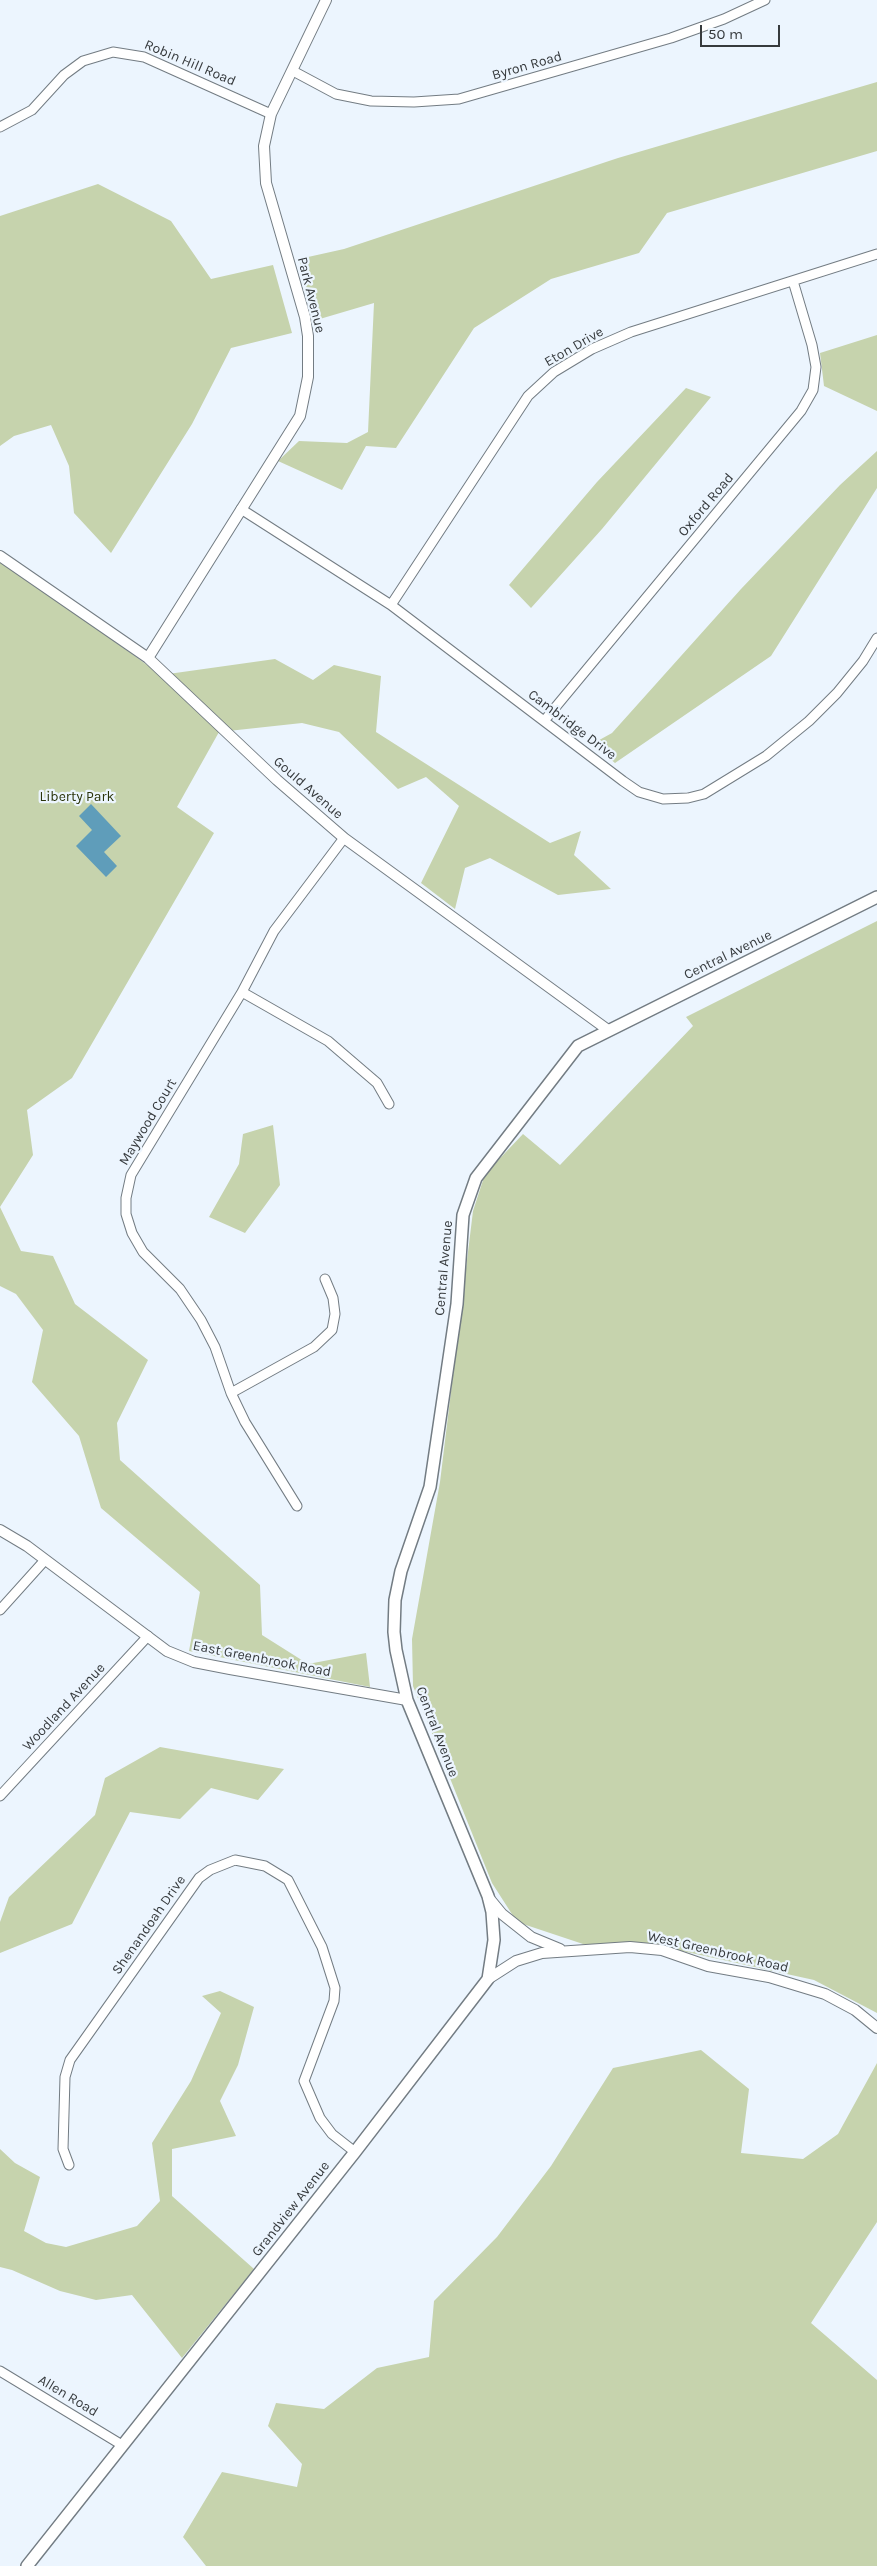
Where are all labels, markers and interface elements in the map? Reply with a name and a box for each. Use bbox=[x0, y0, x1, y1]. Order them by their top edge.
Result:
scale bar bbox=[702, 15, 782, 47]
text: 50 m bbox=[708, 25, 743, 43]
street label: Robin Hill Road bbox=[142, 36, 238, 90]
street label: Byron Road bbox=[490, 48, 564, 84]
street label: Park Avenue bbox=[293, 255, 329, 335]
street label: Eton Drive bbox=[542, 323, 606, 371]
street label: Oxford Road bbox=[675, 470, 737, 540]
street label: Cambridge Drive bbox=[524, 686, 620, 764]
street label: Gould Avenue bbox=[270, 753, 346, 823]
park label: Liberty Park bbox=[40, 789, 114, 805]
street label: Central Avenue bbox=[681, 927, 775, 983]
street label: Maywood Court bbox=[116, 1076, 180, 1168]
street label: Central Avenue bbox=[431, 1220, 457, 1316]
street label: East Greenbrook Road bbox=[191, 1637, 333, 1681]
street label: Woodland Avenue bbox=[19, 1660, 109, 1754]
street label: Central Avenue bbox=[412, 1684, 462, 1780]
street label: Shenandoah Drive bbox=[109, 1872, 189, 1978]
street label: West Greenbrook Road bbox=[646, 1928, 790, 1976]
street label: Grandview Avenue bbox=[249, 2158, 333, 2260]
street label: Allen Road bbox=[35, 2372, 101, 2420]

